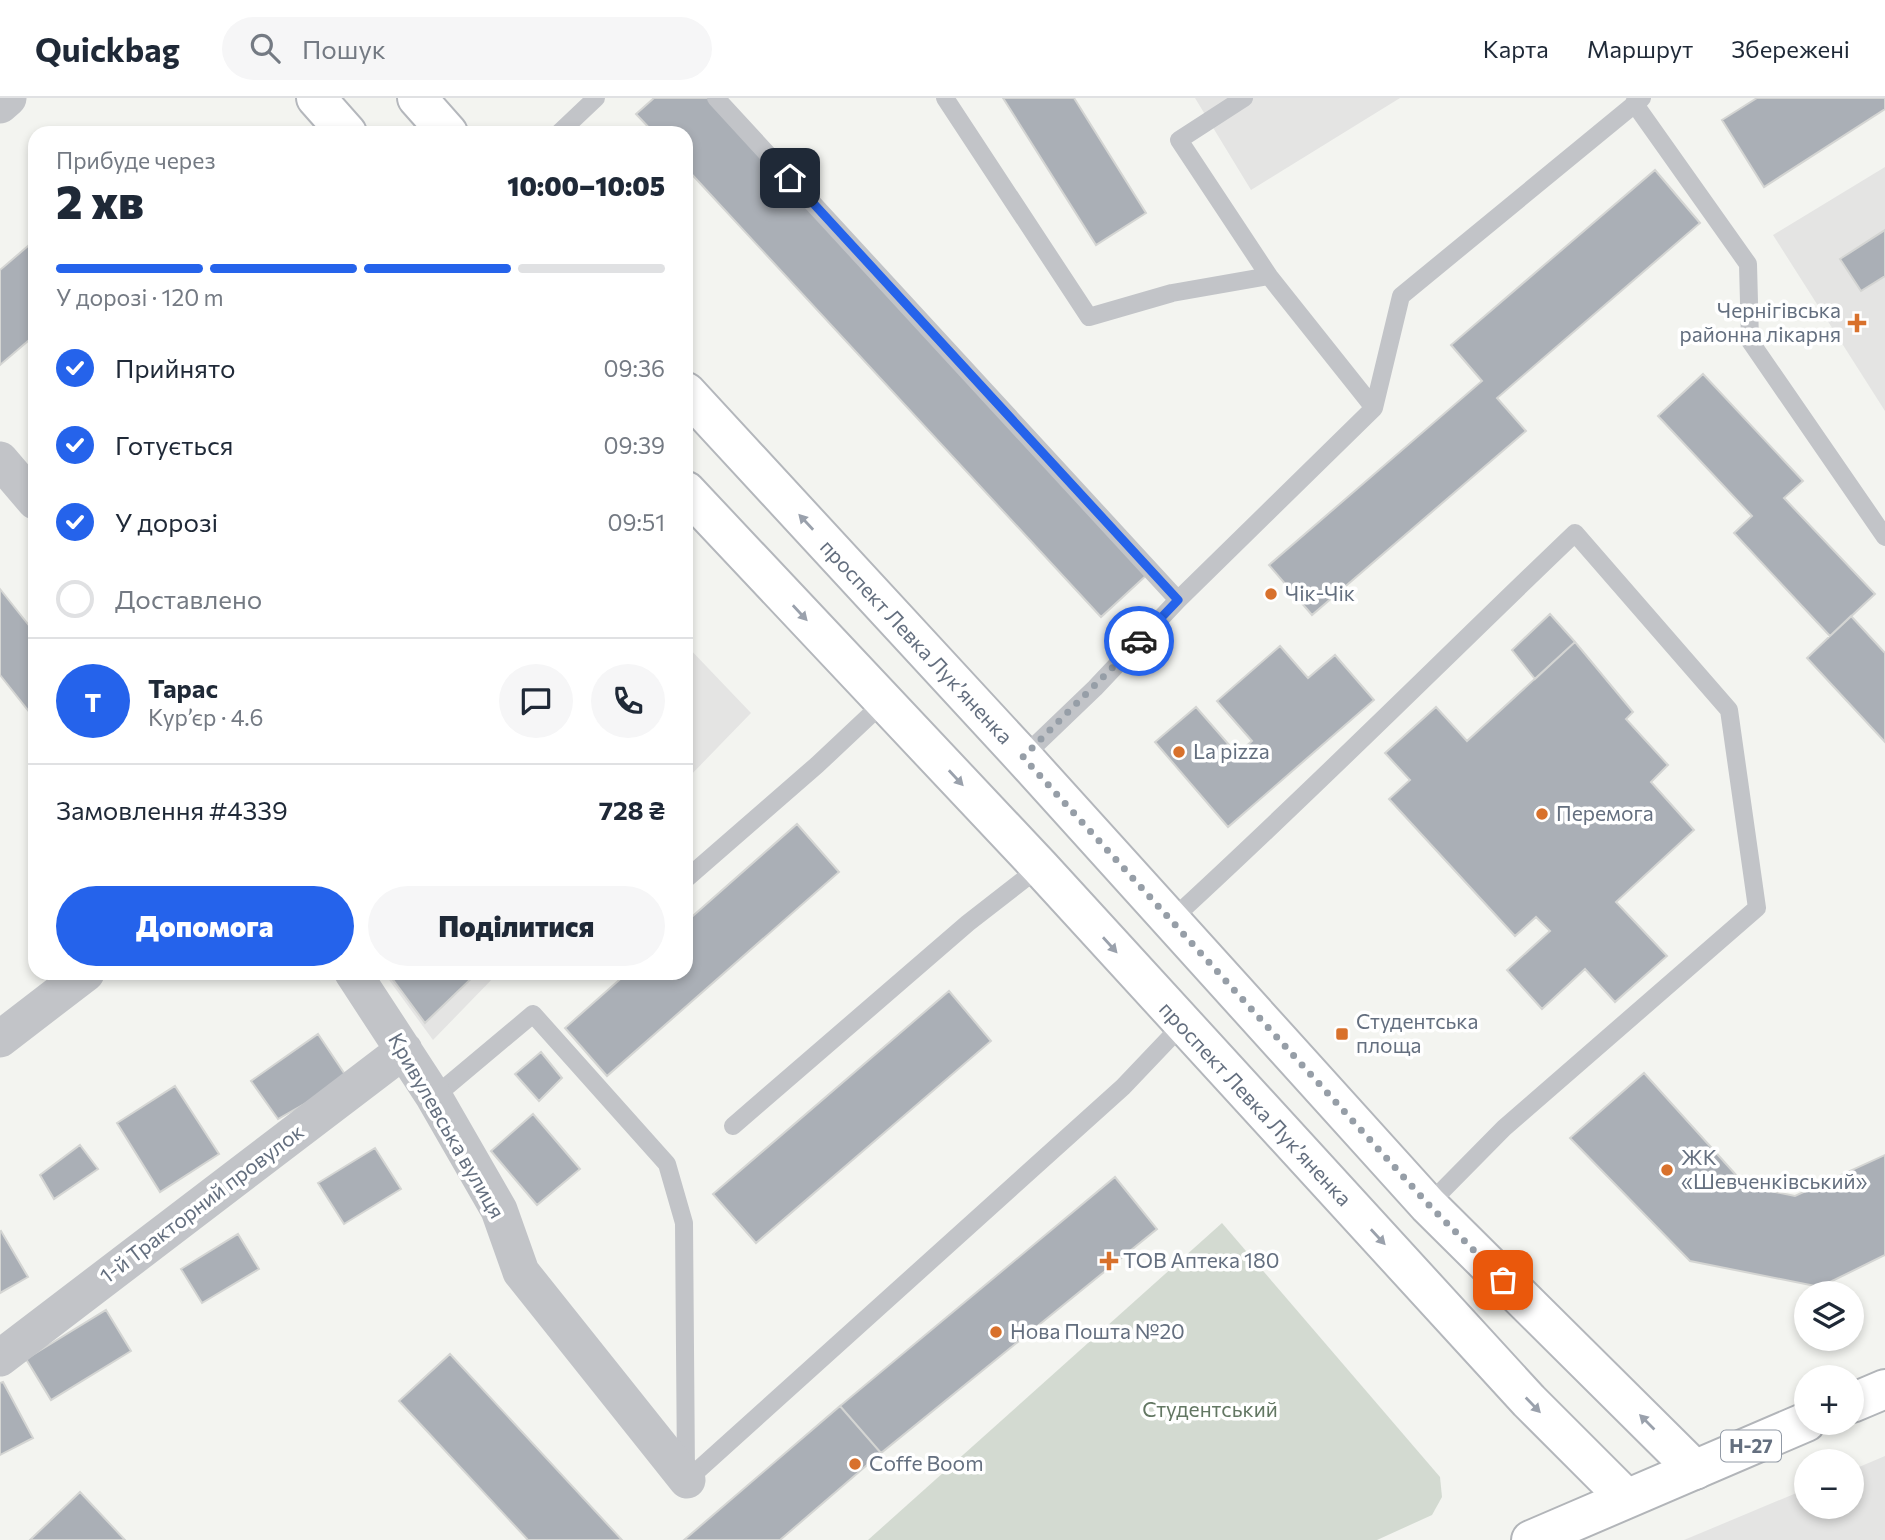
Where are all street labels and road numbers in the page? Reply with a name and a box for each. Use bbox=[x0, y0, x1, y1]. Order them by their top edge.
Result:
street label: проспект Левка Лукʼяненка bbox=[816, 534, 1018, 748]
street label: проспект Левка Лукʼяненка bbox=[1155, 996, 1357, 1210]
street label: Кривулевська вулиця bbox=[384, 1028, 511, 1222]
street label: 1-й Тракторний провулок bbox=[94, 1118, 308, 1288]
road number: Н-27 bbox=[1721, 1430, 1781, 1462]

